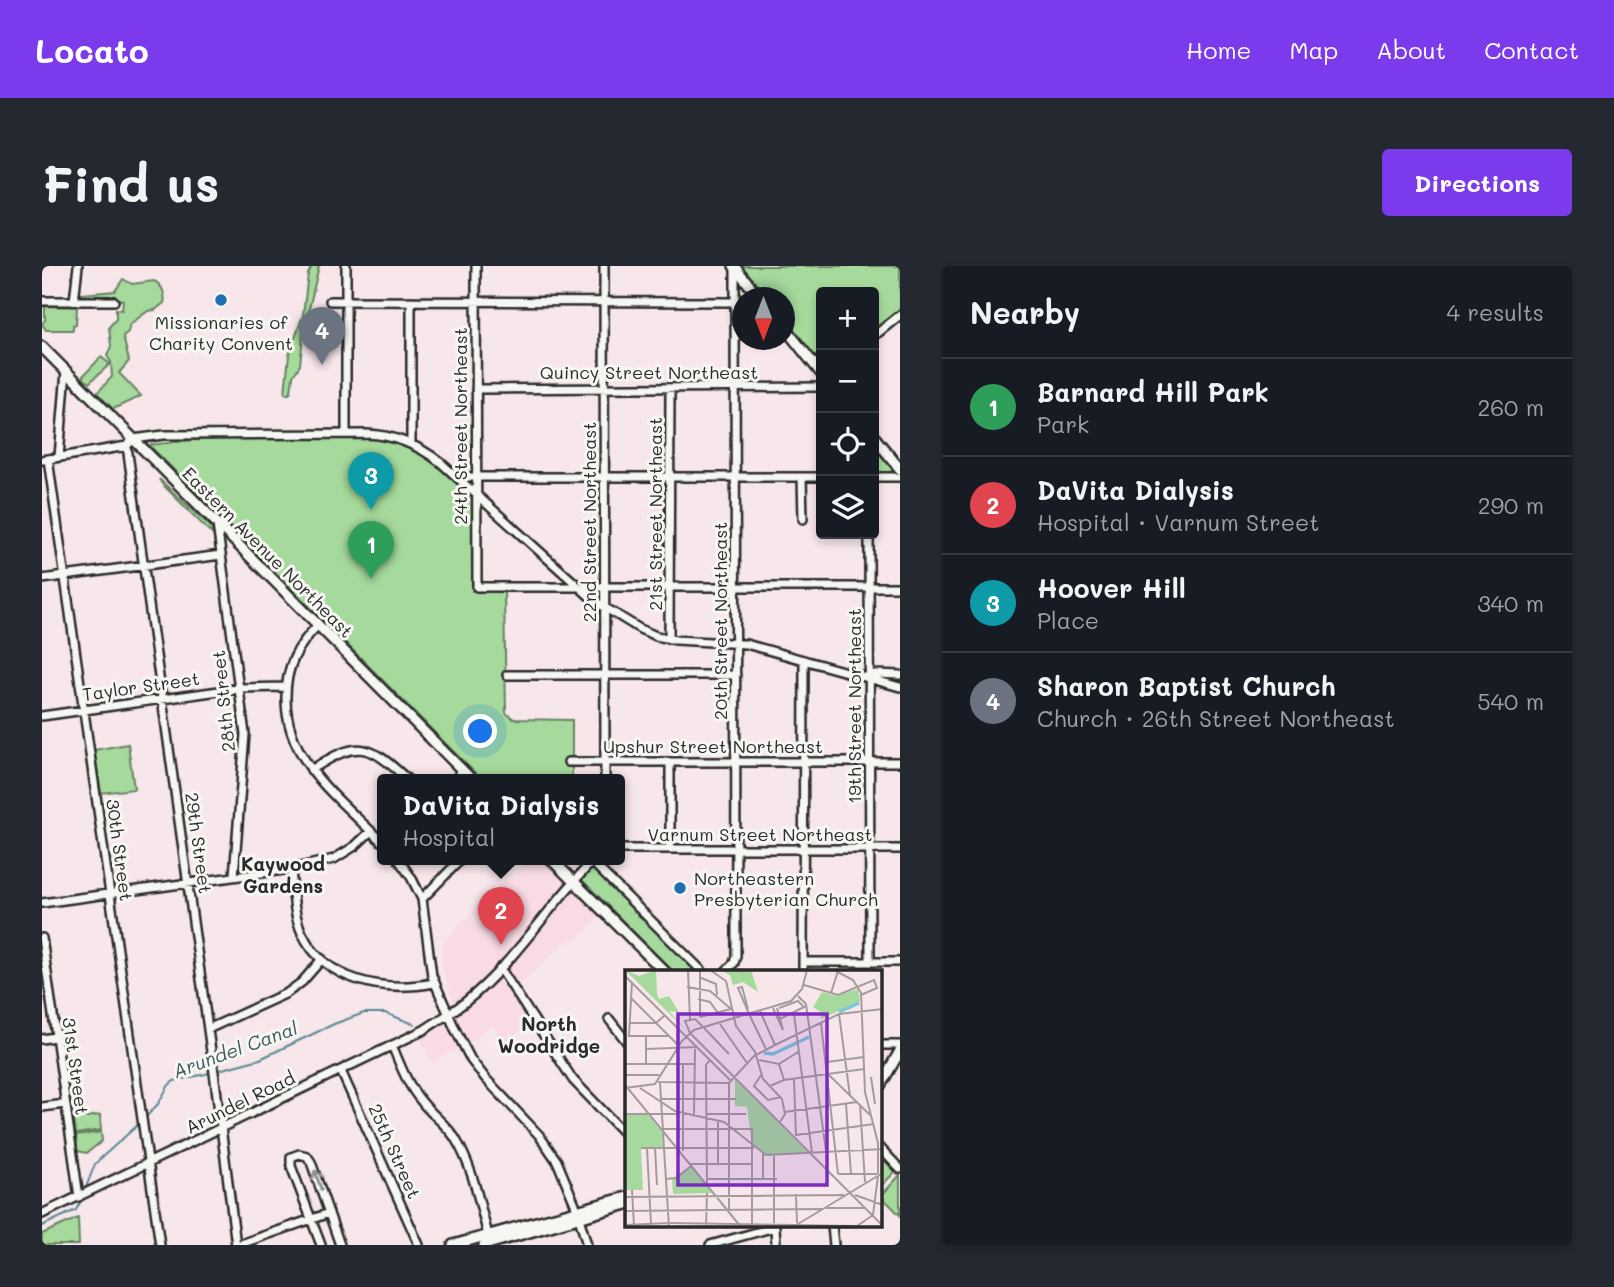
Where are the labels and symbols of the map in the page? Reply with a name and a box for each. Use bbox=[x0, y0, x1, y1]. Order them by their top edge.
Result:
north arrow bbox=[732, 287, 795, 350]
marker: Missionaries of Charity Convent bbox=[213, 292, 229, 308]
pin: 4 bbox=[299, 307, 345, 365]
place label: Missionaries of Charity Convent bbox=[149, 310, 293, 355]
street label: 24th Street Northeast bbox=[448, 327, 472, 525]
street label: Quincy Street Northeast bbox=[540, 360, 758, 384]
street label: 21st Street Northeast bbox=[643, 417, 667, 611]
street label: 22nd Street Northeast bbox=[577, 422, 601, 622]
pin: 3 bbox=[348, 452, 394, 510]
street label: Eastern Avenue Northeast bbox=[177, 461, 359, 643]
pin: 1 bbox=[348, 521, 394, 579]
street label: 20th Street Northeast bbox=[708, 522, 732, 720]
street label: 19th Street Northeast bbox=[842, 608, 866, 804]
street label: 28th Street bbox=[206, 649, 240, 753]
street label: Taylor Street bbox=[81, 666, 201, 706]
your location bbox=[463, 714, 497, 748]
street label: Upshur Street Northeast bbox=[603, 734, 823, 758]
street label: 29th Street bbox=[180, 791, 218, 895]
street label: 30th Street bbox=[101, 797, 139, 903]
street label: Varnum Street Northeast bbox=[648, 822, 872, 846]
district label: Kaywood Gardens bbox=[241, 851, 325, 898]
place label: Northeastern Presbyterian Church bbox=[694, 866, 878, 911]
marker: Northeastern Presbyterian Church bbox=[672, 880, 688, 896]
pin: 2 bbox=[478, 887, 524, 945]
inset map bbox=[625, 970, 883, 1228]
district label: North Woodridge bbox=[498, 1011, 600, 1058]
water label: Arundel Canal bbox=[169, 1015, 301, 1083]
street label: 31st Street bbox=[57, 1016, 95, 1116]
street label: Arundel Road bbox=[181, 1065, 299, 1139]
street label: 25th Street bbox=[363, 1100, 427, 1202]
one-way arrow bbox=[311, 1170, 323, 1192]

